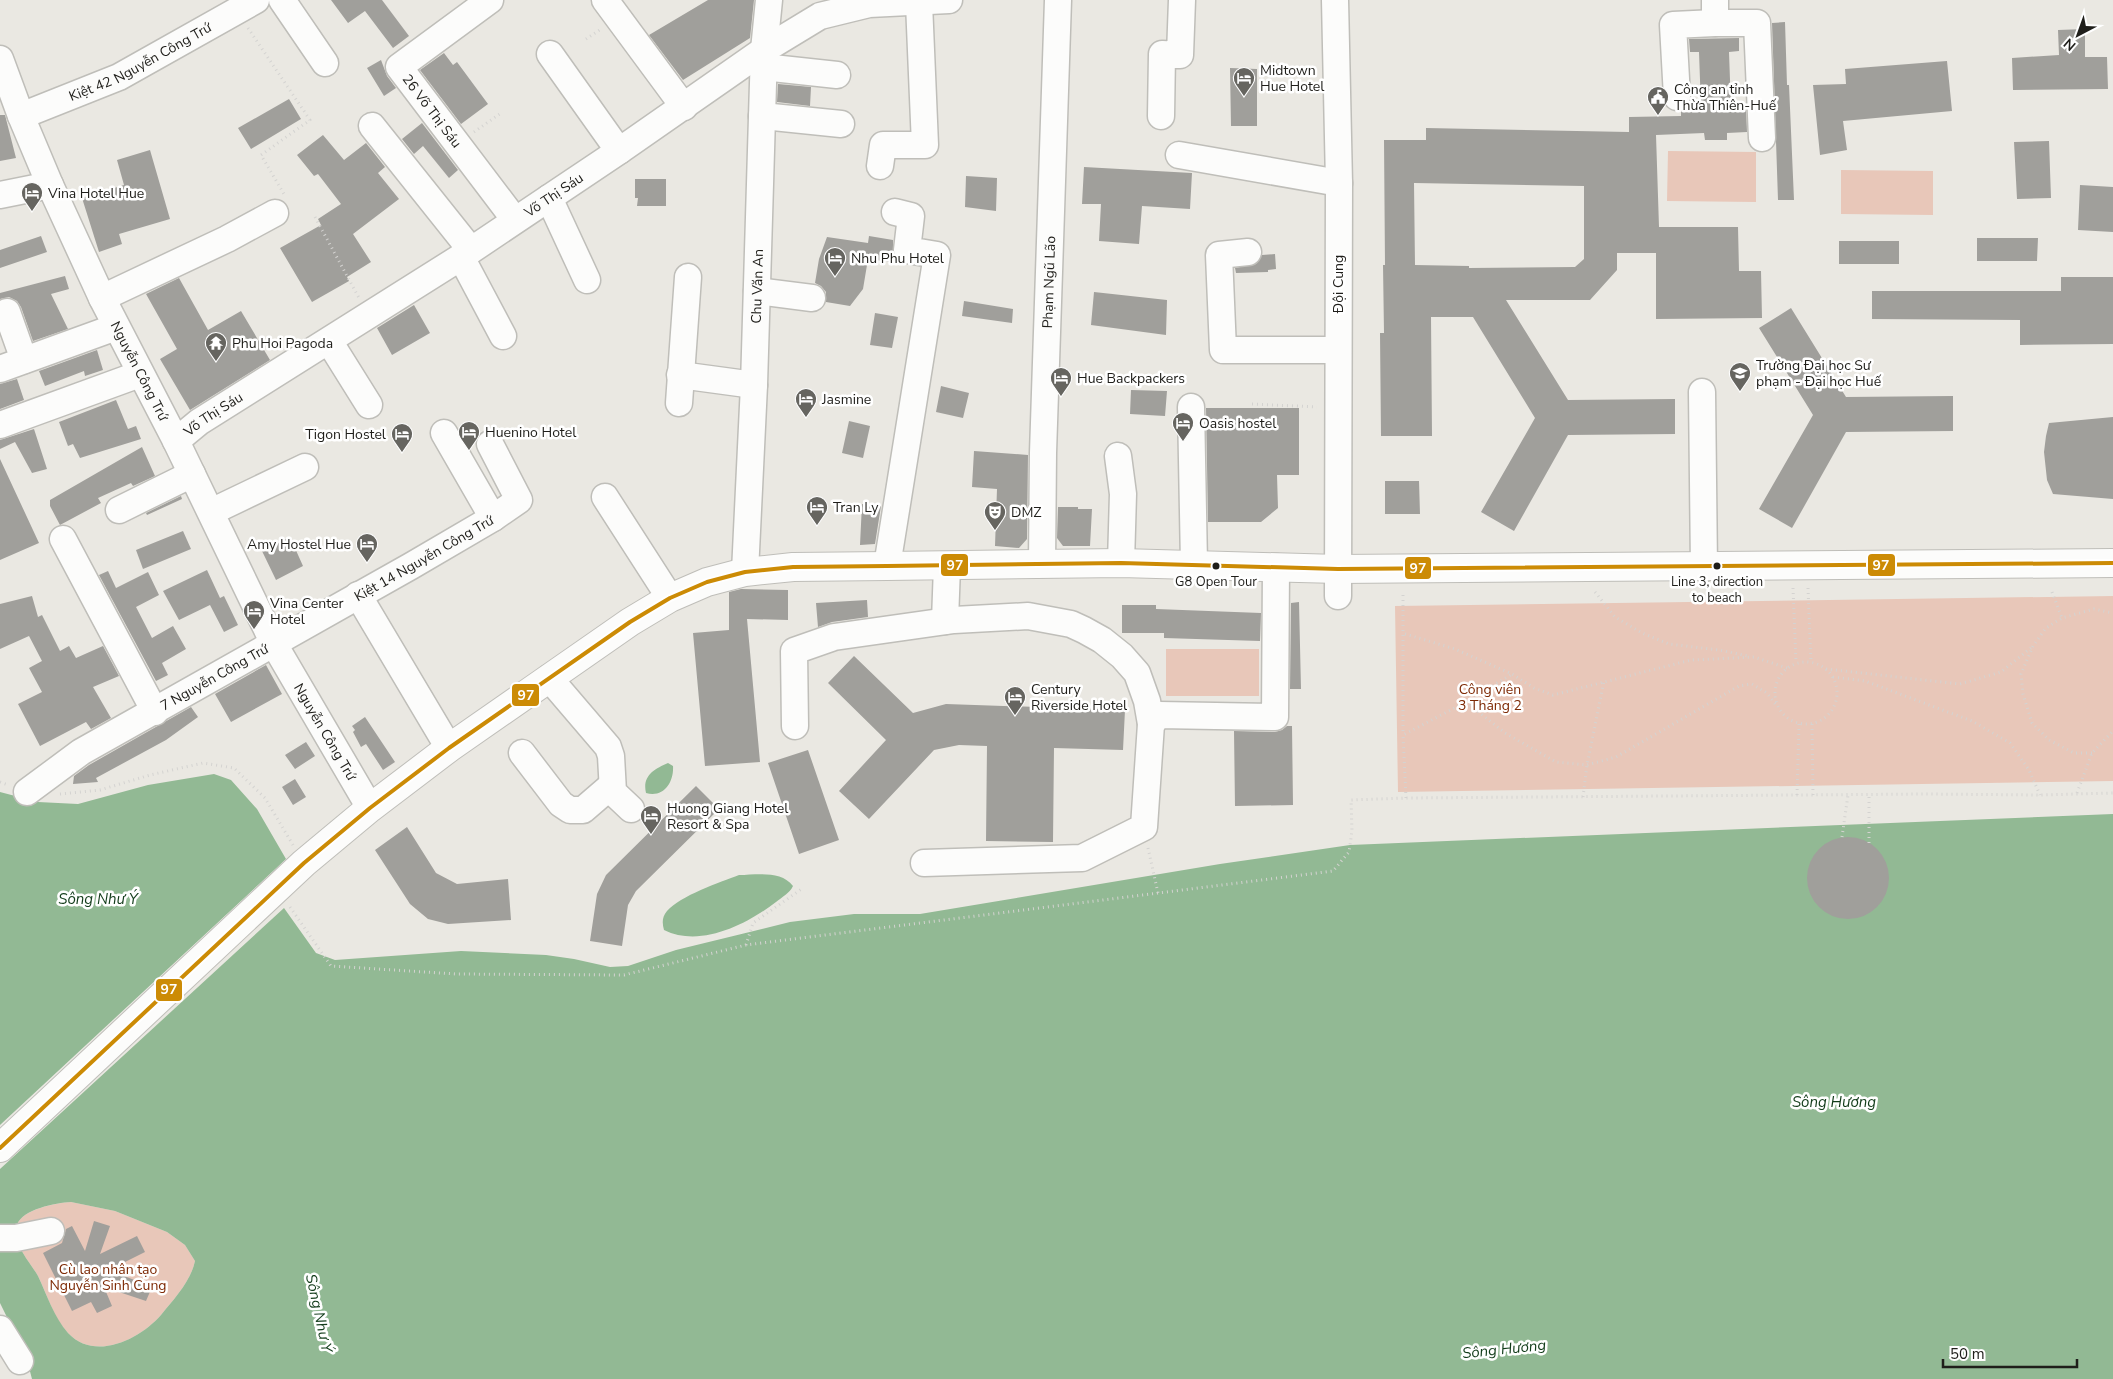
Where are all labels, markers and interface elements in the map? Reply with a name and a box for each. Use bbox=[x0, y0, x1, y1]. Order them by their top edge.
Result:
north arrow bbox=[2053, 10, 2103, 60]
street label: Kiệt 42 Nguyễn Công Trứ bbox=[66, 17, 216, 106]
text: N bbox=[2060, 34, 2080, 55]
place label: Midtown Hue Hotel bbox=[1260, 61, 1325, 96]
hotel icon: Midtown Hue Hotel bbox=[1232, 66, 1256, 97]
street label: 26 Võ Thị Sáu bbox=[398, 70, 466, 152]
place label: Công an tỉnh Thừa Thiên-Huế bbox=[1674, 80, 1777, 115]
public building icon: Công an tỉnh Thừa Thiên-Huế bbox=[1646, 85, 1670, 116]
street label: Võ Thị Sáu bbox=[520, 169, 587, 222]
hotel icon: Vina Hotel Hue bbox=[20, 181, 44, 212]
place label: Vina Hotel Hue bbox=[47, 184, 144, 203]
street label: Phạm Ngũ Lão bbox=[1038, 235, 1060, 329]
hotel icon: Nhu Phu Hotel bbox=[823, 246, 847, 277]
street label: Chu Văn An bbox=[747, 249, 768, 324]
place label: Nhu Phu Hotel bbox=[851, 249, 945, 268]
street label: Đội Cung bbox=[1329, 255, 1348, 314]
street label: Nguyễn Công Trứ bbox=[106, 318, 173, 425]
temple icon: Phu Hoi Pagoda bbox=[204, 331, 228, 362]
place label: Phu Hoi Pagoda bbox=[232, 334, 333, 353]
place label: Trường Đại học Sư phạm - Đại học Huế bbox=[1756, 356, 1882, 391]
school or university icon: Trường Đại học Sư phạm - Đại học Huế bbox=[1728, 361, 1752, 392]
hotel icon: Hue Backpackers bbox=[1049, 366, 1073, 397]
place label: Hue Backpackers bbox=[1077, 369, 1185, 388]
hotel icon: Jasmine bbox=[794, 387, 818, 418]
street label: Võ Thị Sáu bbox=[179, 388, 247, 442]
place label: Jasmine bbox=[821, 390, 871, 409]
hotel icon: Oasis hostel bbox=[1171, 411, 1195, 442]
place label: Oasis hostel bbox=[1199, 414, 1277, 433]
hotel icon: Huenino Hotel bbox=[457, 420, 481, 451]
hotel icon: Tigon Hostel bbox=[390, 422, 414, 453]
place label: Huenino Hotel bbox=[485, 423, 577, 442]
place label: Tigon Hostel bbox=[305, 425, 387, 444]
hotel icon: Tran Ly bbox=[805, 495, 829, 526]
place label: Tran Ly bbox=[833, 498, 879, 517]
theatre icon: DMZ bbox=[983, 500, 1007, 531]
place label: DMZ bbox=[1011, 503, 1042, 522]
street label: Kiệt 14 Nguyễn Công Trứ bbox=[351, 510, 498, 606]
hotel icon: Amy Hostel Hue bbox=[355, 532, 379, 563]
place label: Amy Hostel Hue bbox=[247, 535, 351, 554]
line badge: 97 bbox=[940, 553, 969, 577]
line badge: 97 bbox=[1867, 553, 1896, 577]
text: 97 bbox=[947, 556, 963, 575]
line badge: 97 bbox=[1404, 556, 1432, 580]
text: 97 bbox=[1873, 556, 1889, 575]
text: 97 bbox=[1410, 559, 1426, 578]
marker: G8 Open Tour bbox=[1211, 561, 1221, 571]
marker: Line 3, direction to beach bbox=[1712, 561, 1722, 571]
place label: G8 Open Tour bbox=[1175, 573, 1257, 591]
place label: Line 3, direction to beach bbox=[1671, 573, 1763, 607]
place label: Vina Center Hotel bbox=[269, 594, 344, 629]
hotel icon: Vina Center Hotel bbox=[242, 599, 266, 630]
street label: 7 Nguyễn Công Trứ bbox=[157, 639, 273, 715]
street label: Nguyễn Công Trứ bbox=[289, 680, 361, 785]
place label: Century Riverside Hotel bbox=[1031, 680, 1128, 715]
park label: Công viên 3 Tháng 2 bbox=[1458, 680, 1522, 715]
line badge: 97 bbox=[511, 683, 540, 707]
hotel icon: Century Riverside Hotel bbox=[1003, 685, 1027, 716]
text: 97 bbox=[518, 686, 534, 705]
place label: Huong Giang Hotel Resort & Spa bbox=[667, 799, 789, 834]
hotel icon: Huong Giang Hotel Resort & Spa bbox=[639, 804, 663, 835]
water label: Sông Như Ý bbox=[58, 889, 140, 909]
line badge: 97 bbox=[155, 978, 183, 1002]
text: 97 bbox=[161, 980, 177, 999]
water label: Sông Hương bbox=[1792, 1092, 1876, 1112]
park label: Cù lao nhân tạo Nguyễn Sinh Cung bbox=[49, 1260, 167, 1295]
water label: Sông Như Ý bbox=[301, 1272, 337, 1356]
water label: Sông Hương bbox=[1461, 1335, 1547, 1363]
scale bar bbox=[1943, 1336, 2077, 1368]
text: 50 m bbox=[1950, 1344, 1985, 1364]

